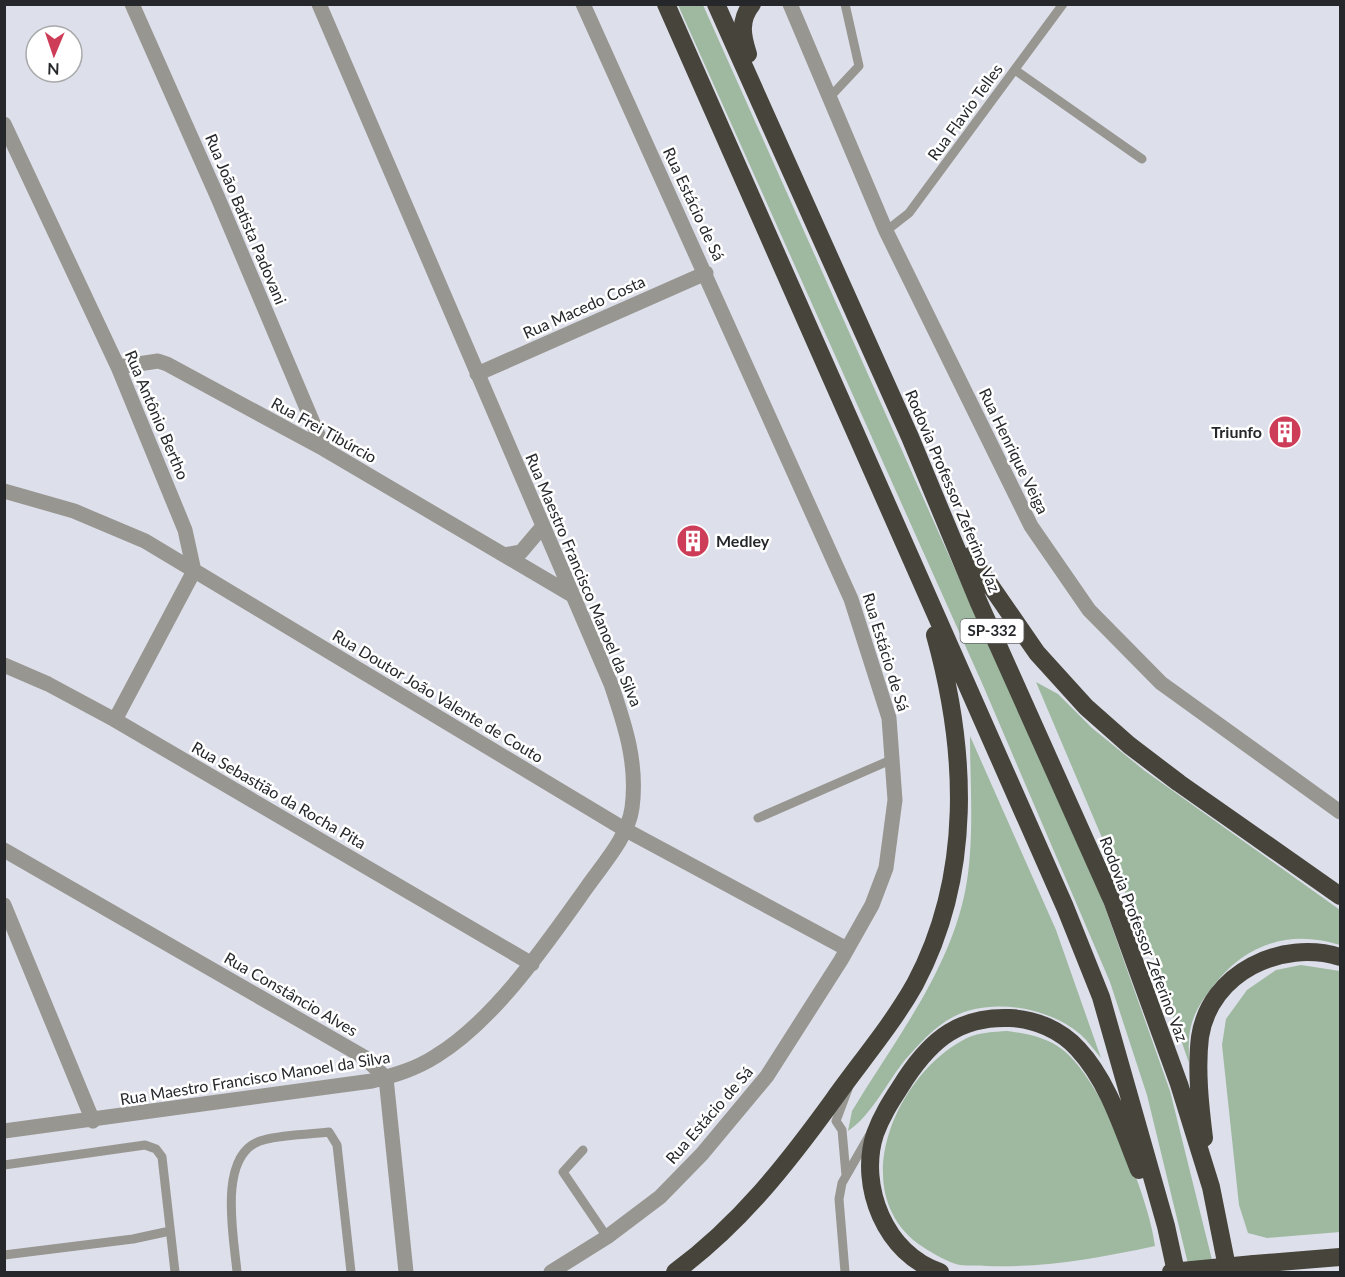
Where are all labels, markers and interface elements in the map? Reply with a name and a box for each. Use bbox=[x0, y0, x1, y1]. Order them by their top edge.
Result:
north arrow bbox=[24, 24, 84, 84]
text: N bbox=[47, 60, 60, 79]
street label: Rua Flavio Telles bbox=[923, 60, 1006, 164]
street label: Rua João Batista Padovani bbox=[202, 131, 291, 307]
street label: Rua Estácio de Sá bbox=[660, 144, 729, 264]
street label: Rua Macedo Costa bbox=[520, 271, 648, 342]
street label: Rua Antônio Bertho bbox=[122, 347, 193, 482]
street label: Rua Henrique Veiga bbox=[976, 385, 1053, 517]
street label: Rodovia Professor Zeferino Vaz bbox=[902, 387, 1005, 595]
street label: Rua Frei Tibúrcio bbox=[268, 393, 380, 466]
building icon: Triunfo bbox=[1267, 414, 1303, 450]
place label: Triunfo bbox=[1211, 422, 1262, 441]
street label: Rua Maestro Francisco Manoel da Silva bbox=[522, 450, 647, 709]
building icon: Medley bbox=[675, 523, 711, 559]
place label: Medley bbox=[716, 531, 770, 550]
street label: Rua Estácio de Sá bbox=[859, 590, 914, 713]
road number: SP-332 bbox=[960, 619, 1024, 643]
street label: Rua Doutor João Valente de Couto bbox=[329, 625, 547, 766]
street label: Rua Sebastião da Rocha Pita bbox=[189, 737, 370, 852]
street label: Rodovia Professor Zeferino Vaz bbox=[1097, 834, 1192, 1044]
street label: Rua Constâncio Alves bbox=[221, 948, 361, 1040]
street label: Rua Maestro Francisco Manoel da Silva bbox=[119, 1047, 391, 1108]
street label: Rua Estácio de Sá bbox=[661, 1062, 756, 1167]

